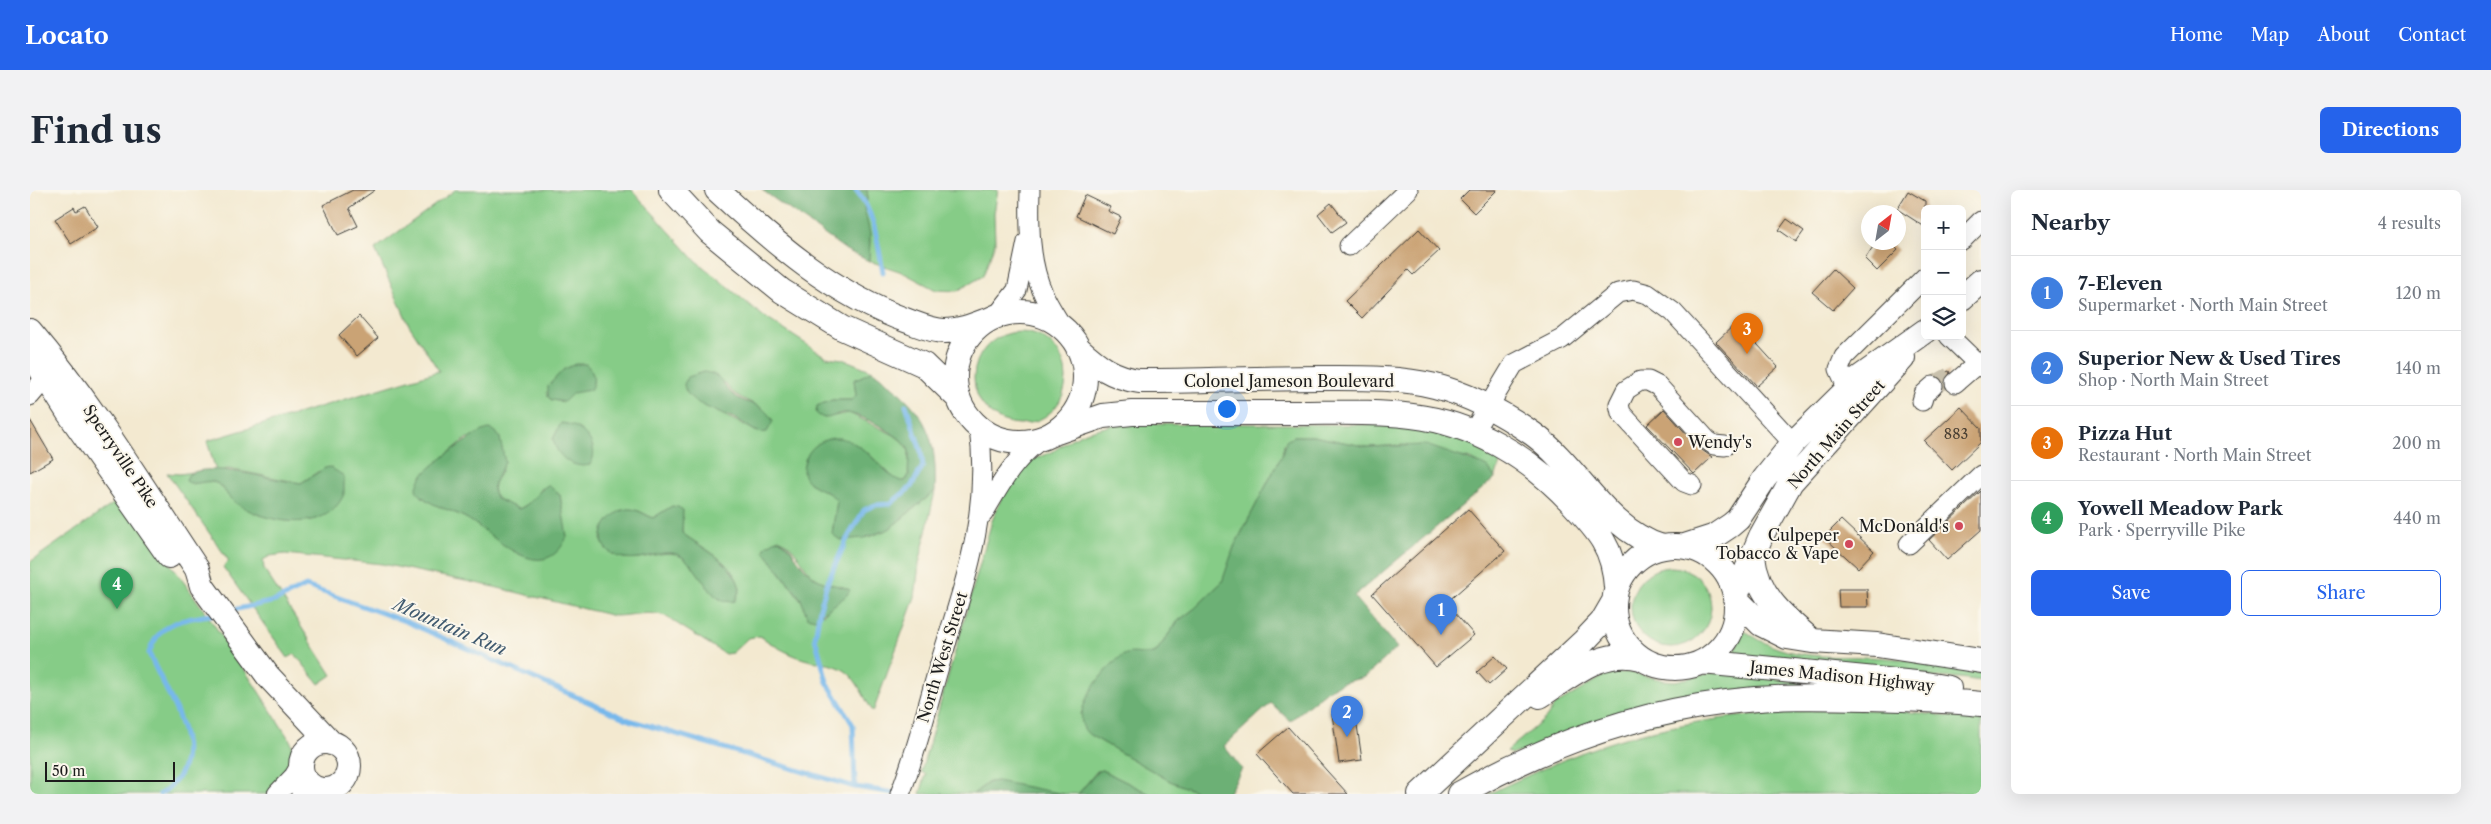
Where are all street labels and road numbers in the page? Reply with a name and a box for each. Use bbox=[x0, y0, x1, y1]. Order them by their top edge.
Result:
street label: Colonel Jameson Boulevard bbox=[1184, 371, 1395, 391]
street label: North Main Street bbox=[1783, 375, 1889, 493]
street label: Sperryville Pike bbox=[79, 401, 163, 511]
street label: North West Street bbox=[913, 589, 972, 725]
street label: James Madison Highway bbox=[1746, 656, 1936, 696]

